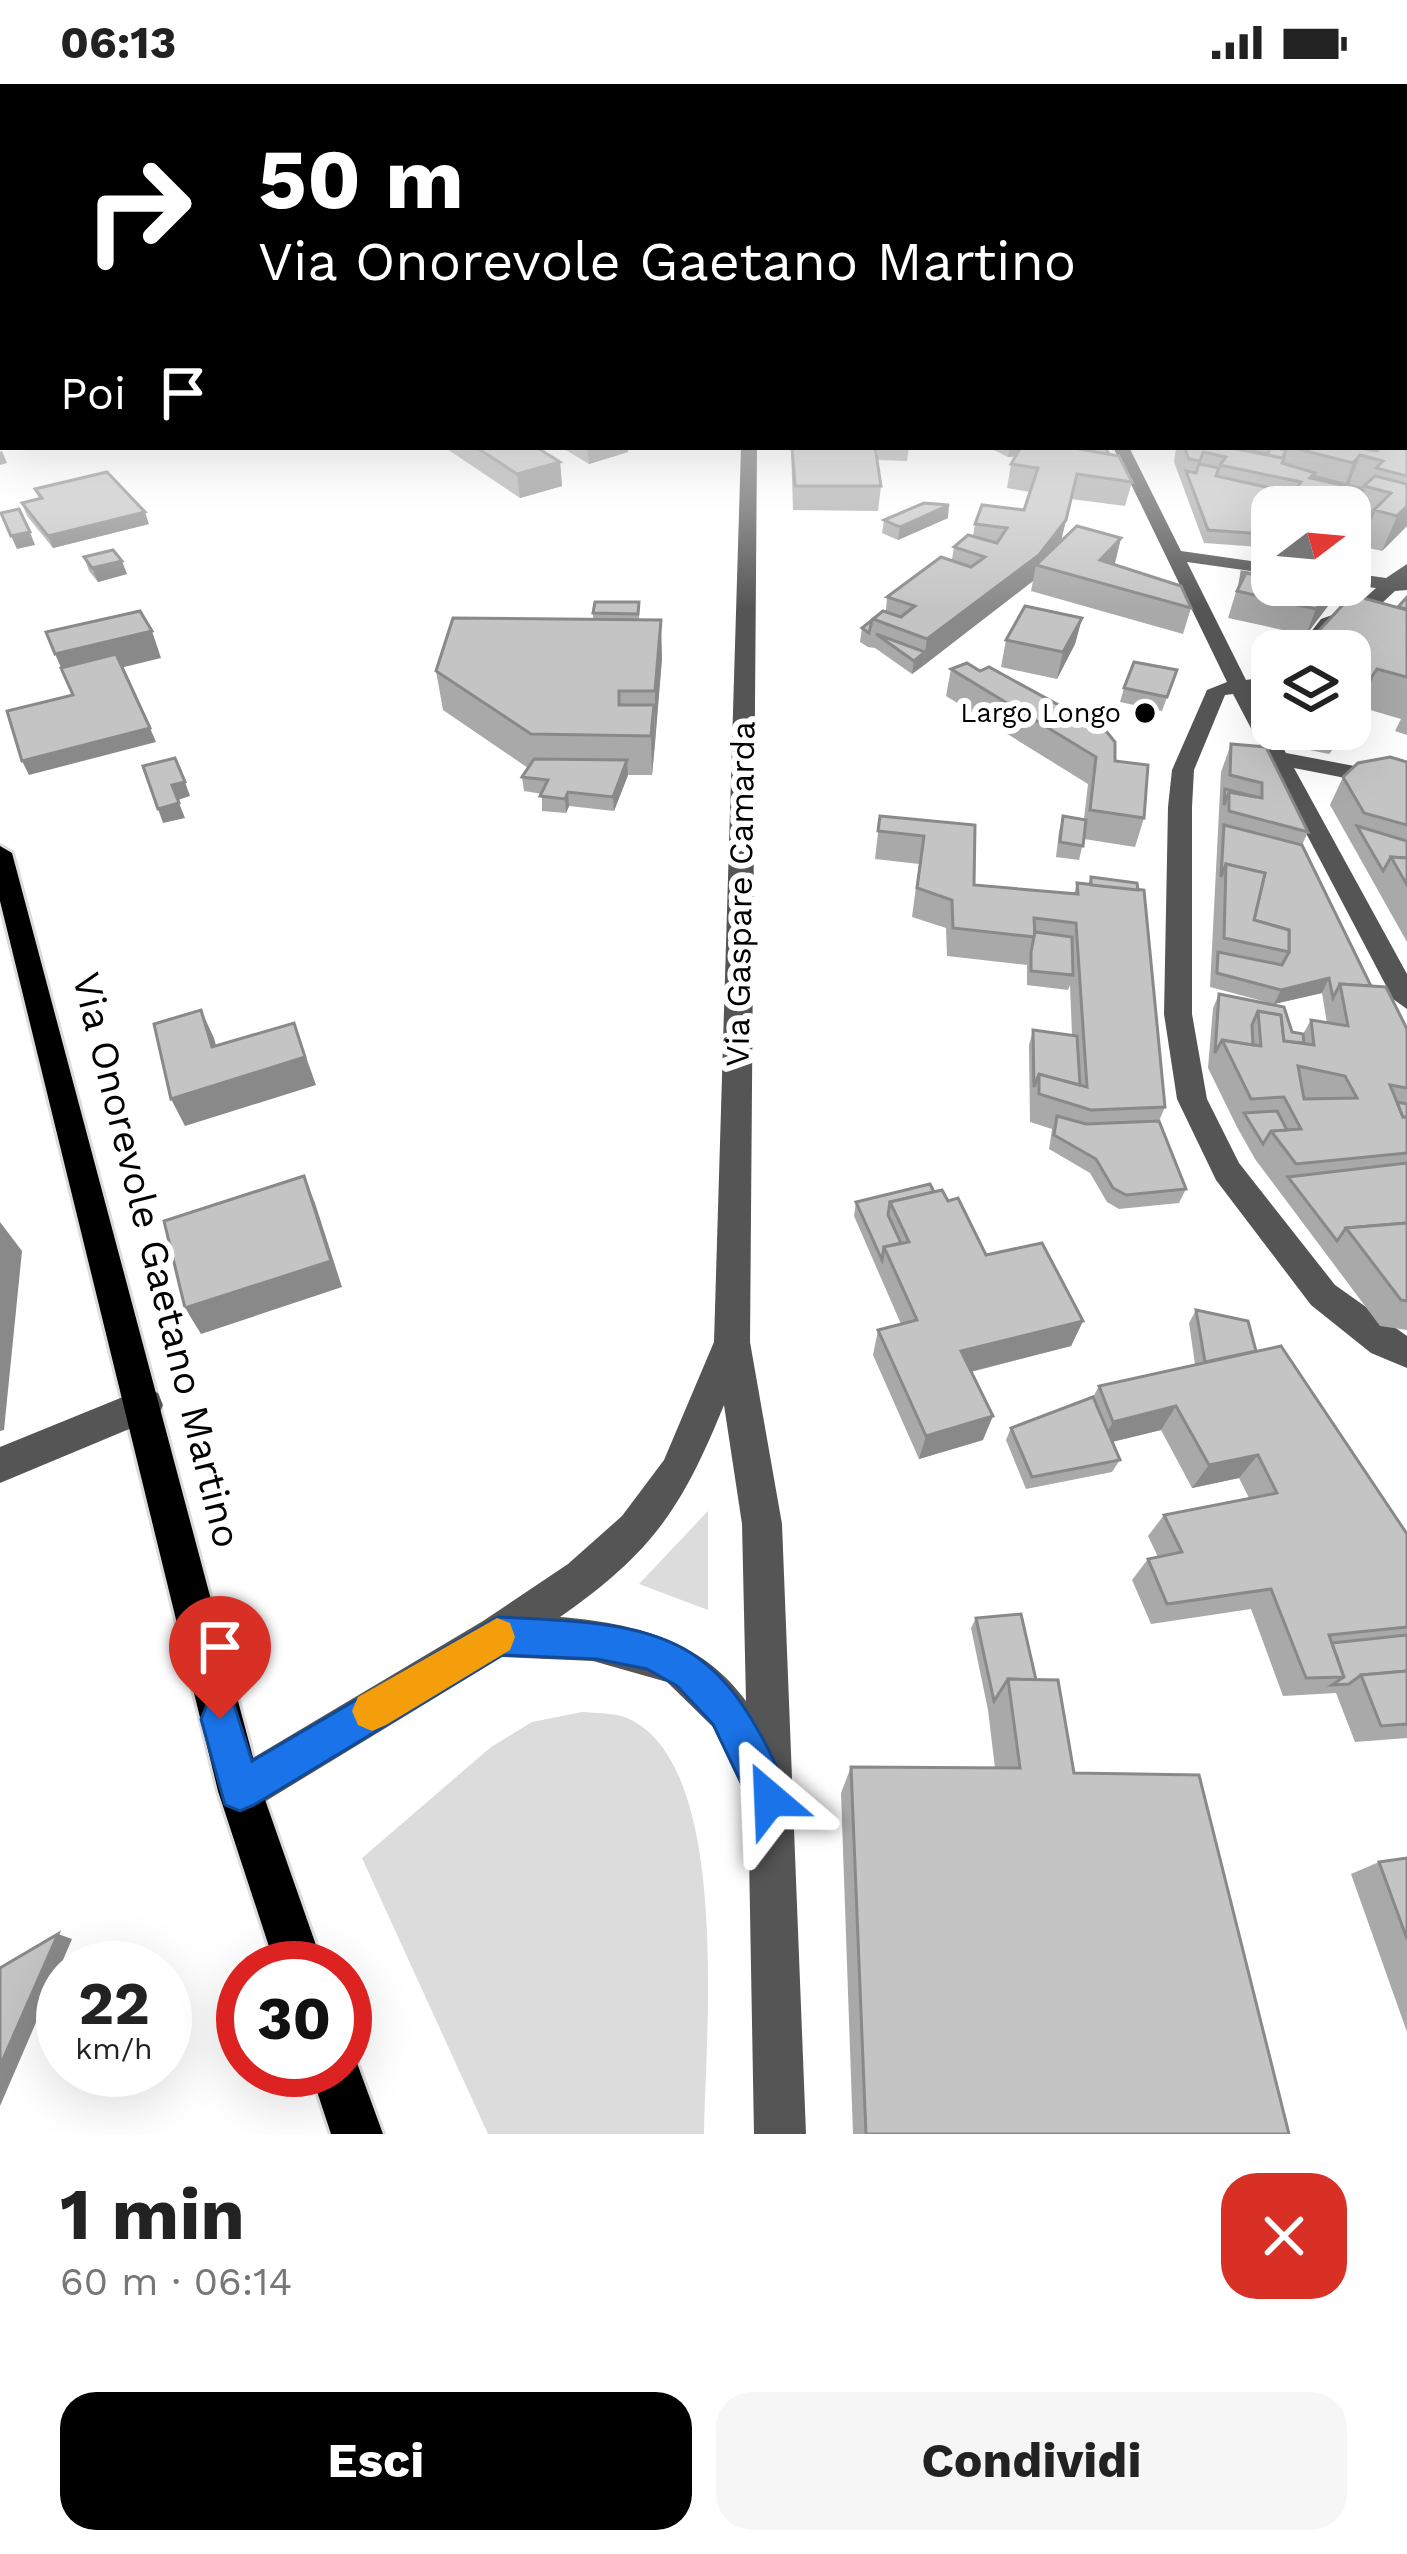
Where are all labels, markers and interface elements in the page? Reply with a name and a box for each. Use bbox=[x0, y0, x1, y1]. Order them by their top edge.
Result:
text: 06:13 bbox=[60, 16, 176, 69]
text: 50 m bbox=[258, 130, 464, 228]
icon: right bbox=[60, 132, 216, 288]
text: Via Onorevole Gaetano Martino bbox=[258, 230, 1076, 293]
icon: arrive bbox=[150, 360, 216, 426]
text: Poi bbox=[60, 367, 126, 420]
north arrow bbox=[1251, 486, 1371, 606]
map controls bbox=[1251, 486, 1371, 750]
button: layers bbox=[1251, 630, 1371, 750]
place label: Largo Longo bbox=[960, 697, 1121, 729]
marker: Largo Longo bbox=[1132, 700, 1158, 726]
street label: Via Gaspare Camarda bbox=[717, 721, 763, 1067]
street label: Via Onorevole Gaetano Martino bbox=[64, 968, 250, 1552]
pin bbox=[169, 1596, 271, 1719]
icon: arrive bbox=[187, 1614, 253, 1680]
position arrow bbox=[707, 1736, 833, 1862]
speed limit sign: 30 bbox=[216, 1941, 372, 2097]
text: 22 bbox=[78, 1968, 150, 2039]
text: km/h bbox=[75, 2031, 153, 2066]
text: 1 min bbox=[60, 2172, 245, 2256]
button: close bbox=[1221, 2173, 1347, 2299]
text: 60 m · 06:14 bbox=[60, 2259, 292, 2304]
button: Esci bbox=[60, 2392, 692, 2530]
button: Condividi bbox=[716, 2392, 1347, 2530]

